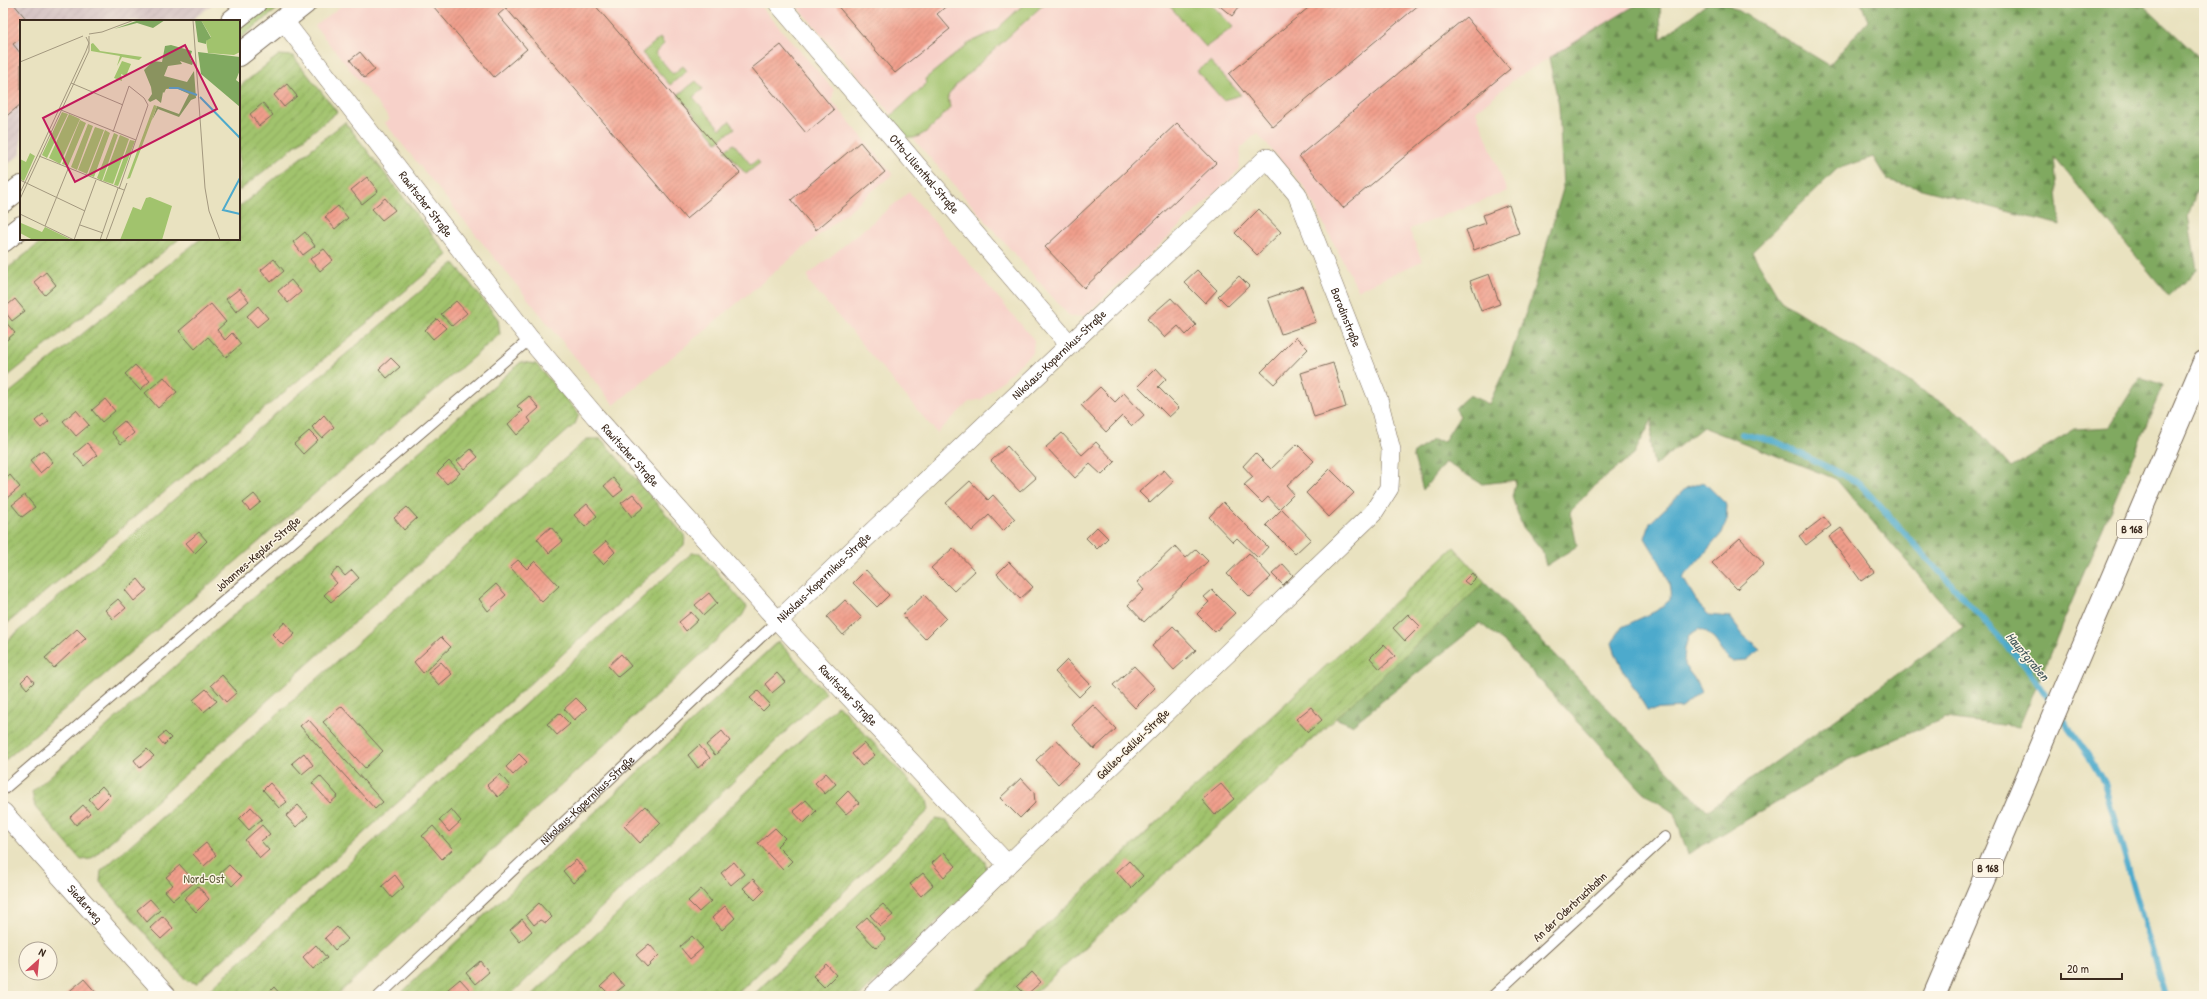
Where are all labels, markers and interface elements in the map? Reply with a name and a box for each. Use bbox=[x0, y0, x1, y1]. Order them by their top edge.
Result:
inset map bbox=[20, 20, 240, 240]
street label: Otto-Lilienthal-Straße bbox=[886, 130, 964, 218]
street label: Rawitscher Straße bbox=[395, 167, 457, 241]
street label: Borodinstraße bbox=[1327, 285, 1366, 350]
street label: Nikolaus-Kopernikus-Straße bbox=[1008, 305, 1110, 403]
street label: Rawitscher Straße bbox=[598, 420, 663, 490]
street label: Johannes-Kepler-Straße bbox=[211, 512, 304, 595]
road number: B 168 bbox=[2117, 520, 2147, 538]
street label: Nikolaus-Kopernikus-Straße bbox=[772, 528, 875, 626]
water label: Hauptgraben bbox=[2001, 628, 2054, 686]
street label: Rawitscher Straße bbox=[815, 660, 882, 730]
street label: Galileo-Galilei-Straße bbox=[1092, 704, 1173, 783]
street label: Nikolaus-Kopernikus-Straße bbox=[536, 751, 638, 849]
road number: B 168 bbox=[1973, 859, 2003, 877]
street label: An der Oderbruchbahn bbox=[1529, 868, 1610, 946]
park label: Nord-Ost bbox=[184, 870, 225, 887]
street label: Siedlerweg bbox=[64, 881, 107, 926]
north arrow bbox=[18, 941, 58, 981]
text: N bbox=[37, 945, 48, 960]
scale bar bbox=[2061, 955, 2122, 981]
text: 20 m bbox=[2067, 960, 2089, 977]

